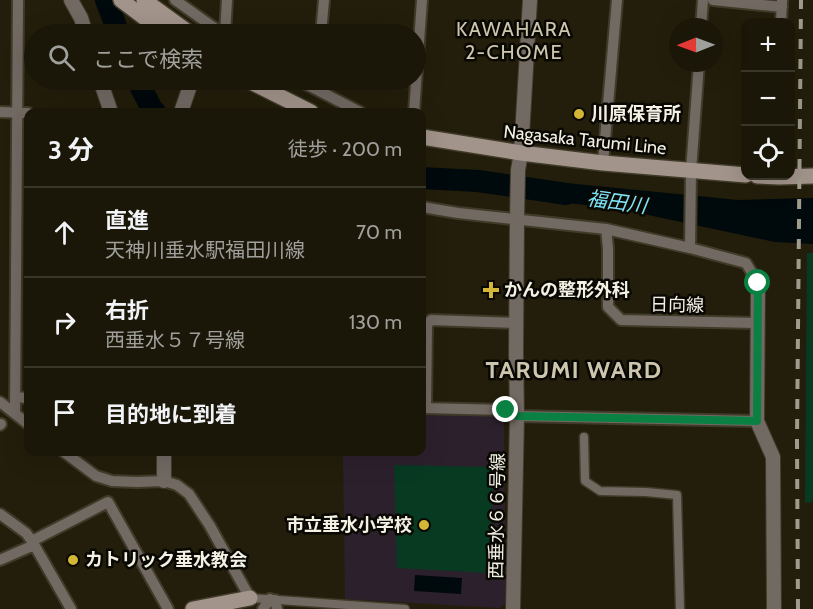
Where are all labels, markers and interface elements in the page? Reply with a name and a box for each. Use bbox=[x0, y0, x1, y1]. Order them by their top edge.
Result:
district label: KAWAHARA 2-CHOME bbox=[456, 17, 572, 64]
north arrow bbox=[669, 18, 723, 72]
map controls bbox=[741, 18, 795, 180]
button: + bbox=[741, 18, 795, 72]
search box bbox=[24, 24, 426, 90]
icon: search bbox=[45, 41, 78, 74]
text: ここで検索 bbox=[93, 46, 203, 73]
button: − bbox=[741, 72, 795, 126]
place label: 川原保育所 bbox=[591, 103, 681, 125]
marker: 川原保育所 bbox=[572, 107, 586, 121]
street label: Nagasaka Tarumi Line bbox=[503, 121, 667, 159]
button: locate bbox=[741, 126, 795, 180]
text: 3 分 bbox=[48, 134, 94, 166]
text: 徒歩 · 200 m bbox=[288, 137, 402, 161]
water label: 福田川 bbox=[586, 186, 650, 218]
text: 直進 bbox=[105, 207, 149, 234]
icon: ahead bbox=[48, 216, 81, 249]
text: 70 m bbox=[356, 220, 402, 244]
text: 天神川垂水駅福田川線 bbox=[105, 238, 305, 262]
route start bbox=[744, 269, 770, 295]
place label: かんの整形外科 bbox=[504, 279, 630, 301]
marker: かんの整形外科 bbox=[482, 281, 500, 299]
street label: 日向線 bbox=[650, 294, 704, 316]
text: 右折 bbox=[105, 297, 149, 324]
icon: right bbox=[48, 306, 81, 339]
text: 130 m bbox=[349, 310, 402, 334]
text: 西垂水５７号線 bbox=[105, 328, 245, 352]
district label: TARUMI WARD bbox=[485, 355, 663, 384]
icon: arrive bbox=[48, 396, 81, 429]
route end bbox=[492, 396, 518, 422]
text: 目的地に到着 bbox=[105, 401, 237, 428]
street label: 西垂水６６号線 bbox=[485, 453, 509, 579]
place label: 市立垂水小学校 bbox=[286, 514, 412, 536]
marker: 市立垂水小学校 bbox=[417, 518, 431, 532]
place label: カトリック垂水教会 bbox=[85, 549, 247, 571]
marker: カトリック垂水教会 bbox=[66, 553, 80, 567]

